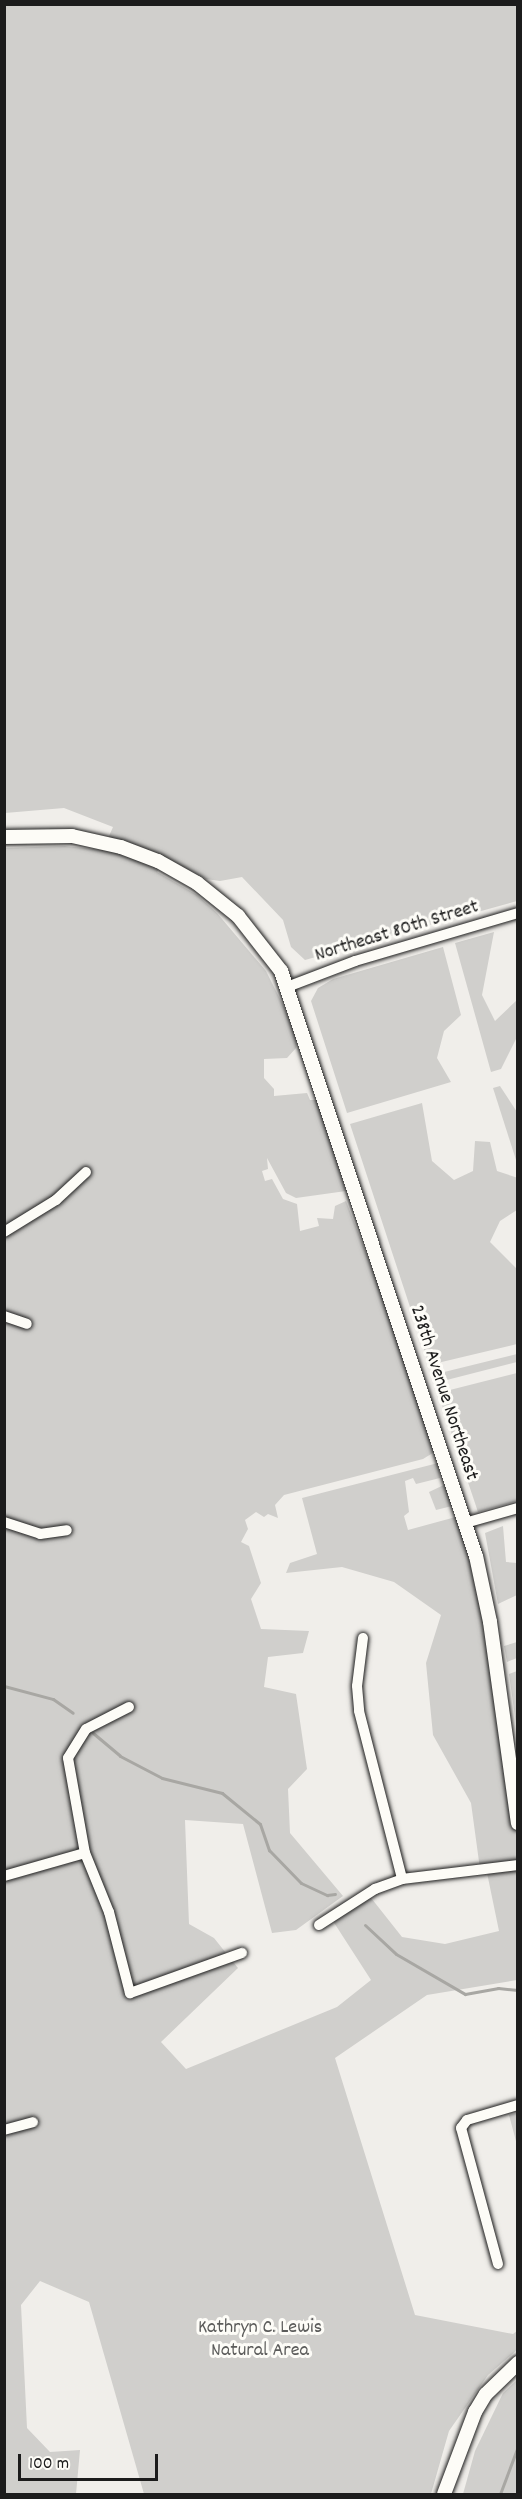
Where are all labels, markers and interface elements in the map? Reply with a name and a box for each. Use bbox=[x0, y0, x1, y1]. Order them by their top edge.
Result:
street label: Northeast 80th Street bbox=[312, 896, 482, 968]
street label: 238th Avenue Northeast bbox=[403, 1302, 483, 1484]
park label: Kathryn C. Lewis Natural Area bbox=[198, 2316, 322, 2363]
scale bar bbox=[21, 2442, 160, 2480]
text: 100 m bbox=[29, 2452, 69, 2477]

